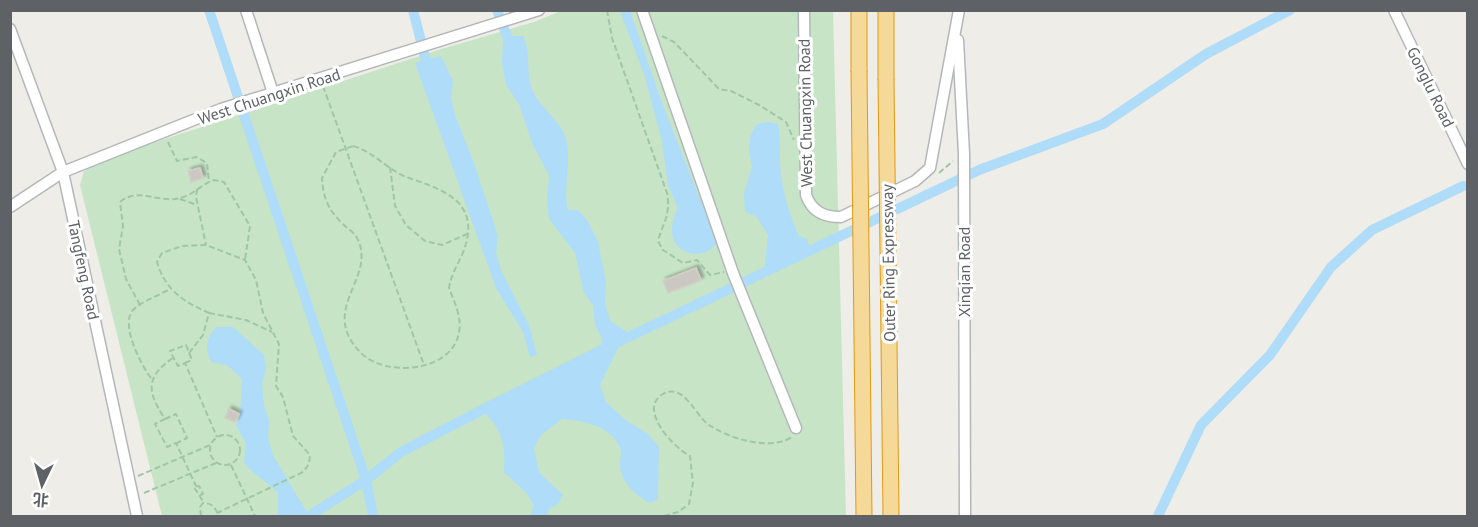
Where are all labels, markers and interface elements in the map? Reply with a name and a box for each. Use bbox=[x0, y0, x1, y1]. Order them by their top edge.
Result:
street label: West Chuangxin Road bbox=[794, 39, 816, 187]
street label: Gonglu Road bbox=[1403, 43, 1459, 131]
street label: West Chuangxin Road bbox=[195, 64, 343, 128]
street label: Outer Ring Expressway bbox=[877, 183, 899, 342]
street label: Tangfeng Road bbox=[64, 219, 104, 321]
street label: Xinqian Road bbox=[954, 227, 974, 317]
north arrow bbox=[12, 455, 72, 515]
text: 北 bbox=[32, 489, 50, 511]

